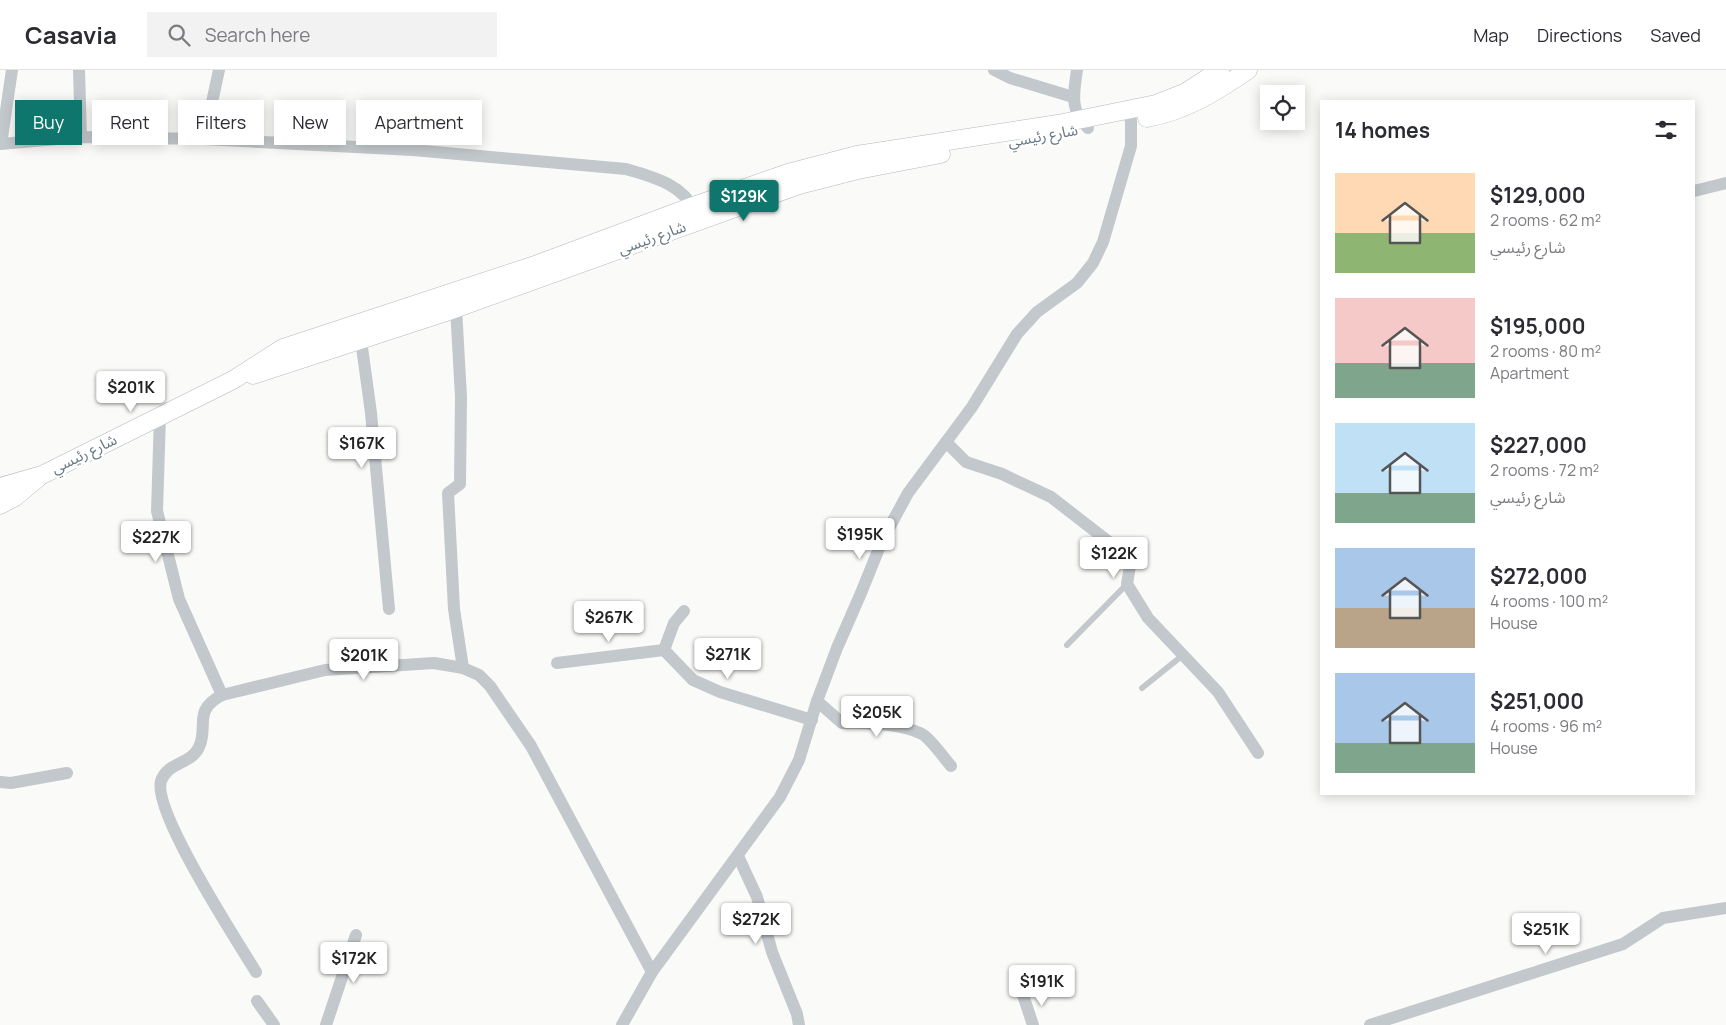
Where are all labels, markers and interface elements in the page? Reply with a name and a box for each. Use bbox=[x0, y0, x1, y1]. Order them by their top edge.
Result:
search box bbox=[147, 12, 497, 57]
text: Casavia bbox=[25, 18, 117, 51]
icon: search bbox=[165, 21, 193, 49]
text: Search here bbox=[205, 22, 310, 48]
text: Map bbox=[1473, 23, 1509, 47]
text: Directions bbox=[1537, 23, 1622, 47]
text: Saved bbox=[1650, 23, 1701, 47]
map controls bbox=[1260, 85, 1305, 130]
button: locate bbox=[1260, 85, 1305, 130]
chip: Buy bbox=[15, 100, 82, 145]
chip: Rent bbox=[92, 100, 168, 145]
chip: Filters bbox=[178, 100, 264, 145]
chip: New bbox=[274, 100, 346, 145]
chip: Apartment bbox=[356, 100, 482, 145]
text: 14 homes bbox=[1335, 116, 1430, 144]
icon: filters bbox=[1652, 116, 1680, 144]
street label: شارع رئيسي bbox=[1006, 119, 1080, 154]
pin: $129K bbox=[709, 180, 779, 222]
text: $129,000 bbox=[1490, 181, 1586, 209]
text: $129K bbox=[721, 185, 767, 207]
icon: home bbox=[1375, 193, 1435, 253]
text: 2 rooms · 62 m² bbox=[1490, 209, 1601, 231]
street label: شارع رئيسي bbox=[615, 215, 690, 261]
text: شارع رئيسي bbox=[1490, 236, 1565, 258]
text: $195,000 bbox=[1490, 312, 1586, 340]
icon: home bbox=[1375, 318, 1435, 378]
text: 2 rooms · 80 m² bbox=[1490, 340, 1601, 362]
text: Apartment bbox=[1490, 362, 1569, 384]
pin: $201K bbox=[96, 370, 166, 413]
text: $201K bbox=[107, 376, 155, 398]
pin: $167K bbox=[327, 426, 397, 469]
street label: شارع رئيسي bbox=[47, 429, 121, 480]
text: $227,000 bbox=[1490, 431, 1587, 459]
text: $167K bbox=[339, 432, 385, 454]
icon: home bbox=[1375, 443, 1435, 503]
text: 2 rooms · 72 m² bbox=[1490, 459, 1599, 481]
text: شارع رئيسي bbox=[1490, 486, 1565, 508]
pin: $195K bbox=[825, 518, 895, 560]
pin: $227K bbox=[121, 520, 191, 563]
text: $195K bbox=[837, 523, 883, 545]
text: $227K bbox=[132, 526, 180, 548]
pin: $122K bbox=[1079, 536, 1149, 579]
text: $122K bbox=[1091, 542, 1137, 564]
text: $272,000 bbox=[1490, 562, 1587, 590]
icon: home bbox=[1375, 568, 1435, 628]
text: 4 rooms · 100 m² bbox=[1490, 590, 1608, 612]
pin: $267K bbox=[574, 600, 644, 643]
text: $267K bbox=[585, 606, 633, 628]
text: House bbox=[1490, 612, 1538, 634]
pin: $201K bbox=[329, 638, 399, 681]
pin: $271K bbox=[693, 638, 763, 680]
text: $271K bbox=[705, 643, 751, 665]
text: $201K bbox=[340, 644, 388, 666]
text: $251,000 bbox=[1490, 687, 1584, 715]
icon: home bbox=[1375, 693, 1435, 753]
pin: $205K bbox=[842, 696, 912, 738]
text: $205K bbox=[852, 701, 902, 723]
text: 4 rooms · 96 m² bbox=[1490, 715, 1602, 737]
text: House bbox=[1490, 737, 1538, 759]
pin: $272K bbox=[721, 902, 791, 945]
text: $272K bbox=[732, 908, 780, 930]
pin: $251K bbox=[1511, 912, 1581, 955]
text: $251K bbox=[1523, 918, 1569, 940]
pin: $172K bbox=[319, 942, 389, 984]
text: $172K bbox=[331, 947, 377, 969]
pin: $191K bbox=[1007, 964, 1077, 1007]
text: $191K bbox=[1020, 970, 1064, 992]

